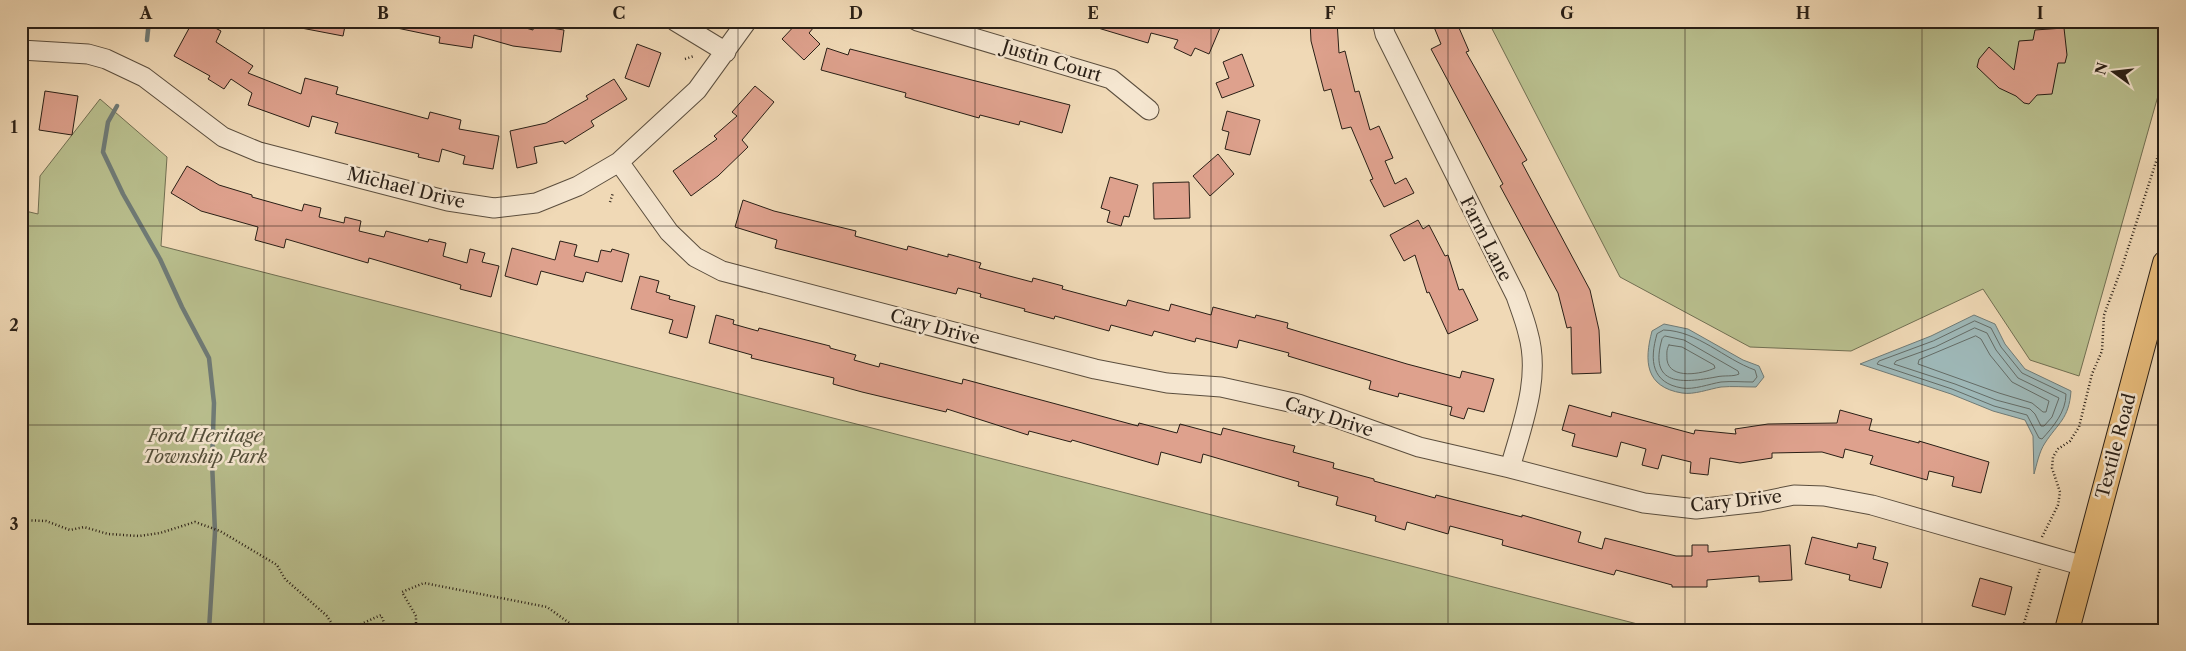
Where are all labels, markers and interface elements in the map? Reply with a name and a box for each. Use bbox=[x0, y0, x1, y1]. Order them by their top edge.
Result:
text: A bbox=[139, 3, 153, 23]
text: B bbox=[377, 3, 389, 23]
text: C bbox=[613, 3, 625, 23]
text: D bbox=[849, 3, 863, 23]
text: E bbox=[1087, 3, 1099, 23]
text: F bbox=[1325, 3, 1336, 23]
text: G bbox=[1560, 3, 1574, 23]
text: H bbox=[1796, 3, 1810, 23]
text: I bbox=[2037, 3, 2044, 23]
street label: Justin Court bbox=[997, 35, 1105, 87]
north arrow bbox=[2088, 48, 2138, 98]
text: N bbox=[2091, 60, 2112, 77]
text: 1 bbox=[10, 117, 18, 137]
street label: Michael Drive bbox=[345, 163, 467, 213]
street label: Farm Lane bbox=[1455, 193, 1517, 285]
street label: Cary Drive bbox=[888, 304, 982, 350]
text: 2 bbox=[9, 315, 19, 335]
street label: Textile Road bbox=[2091, 391, 2141, 501]
street label: Cary Drive bbox=[1282, 392, 1376, 442]
park label: Ford Heritage Township Park bbox=[143, 425, 268, 468]
street label: Cary Drive bbox=[1689, 485, 1783, 517]
text: 3 bbox=[9, 514, 19, 534]

